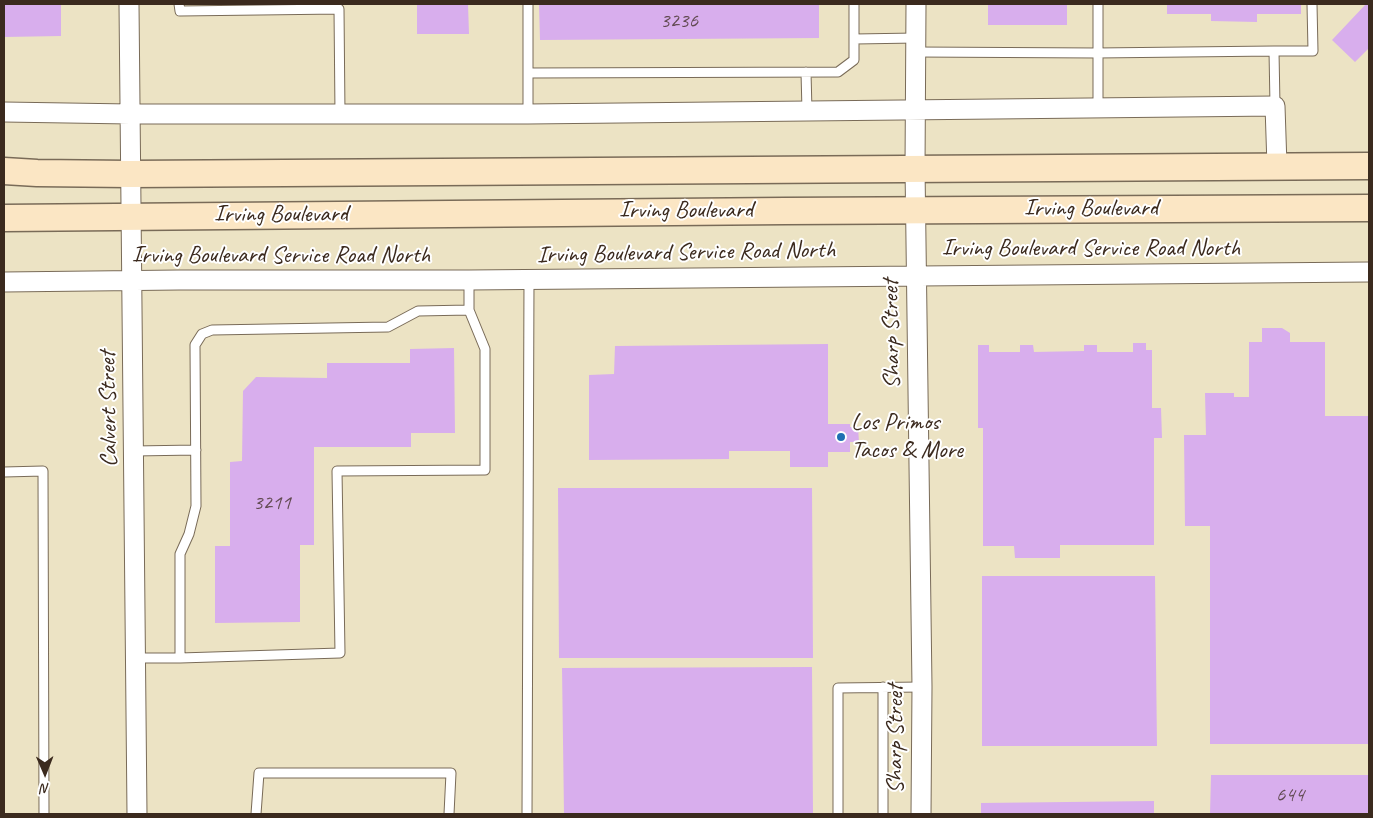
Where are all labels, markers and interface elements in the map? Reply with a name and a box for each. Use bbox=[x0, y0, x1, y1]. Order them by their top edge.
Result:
house number: 3236 bbox=[660, 8, 698, 34]
street label: Irving Boulevard bbox=[1024, 195, 1158, 223]
street label: Irving Boulevard bbox=[619, 197, 753, 225]
street label: Irving Boulevard bbox=[214, 201, 348, 229]
street label: Irving Boulevard Service Road North bbox=[942, 235, 1240, 263]
street label: Irving Boulevard Service Road North bbox=[537, 236, 835, 270]
street label: Irving Boulevard Service Road North bbox=[132, 242, 430, 270]
street label: Sharp Street bbox=[877, 279, 907, 389]
street label: Calvert Street bbox=[94, 351, 124, 467]
place label: Los Primos Tacos & More bbox=[851, 409, 963, 465]
marker: Los Primos Tacos & More bbox=[835, 431, 847, 443]
house number: 3211 bbox=[253, 490, 291, 516]
street label: Sharp Street bbox=[882, 684, 910, 794]
north arrow bbox=[20, 748, 70, 798]
text: N bbox=[41, 780, 50, 797]
house number: 644 bbox=[1276, 782, 1304, 808]

